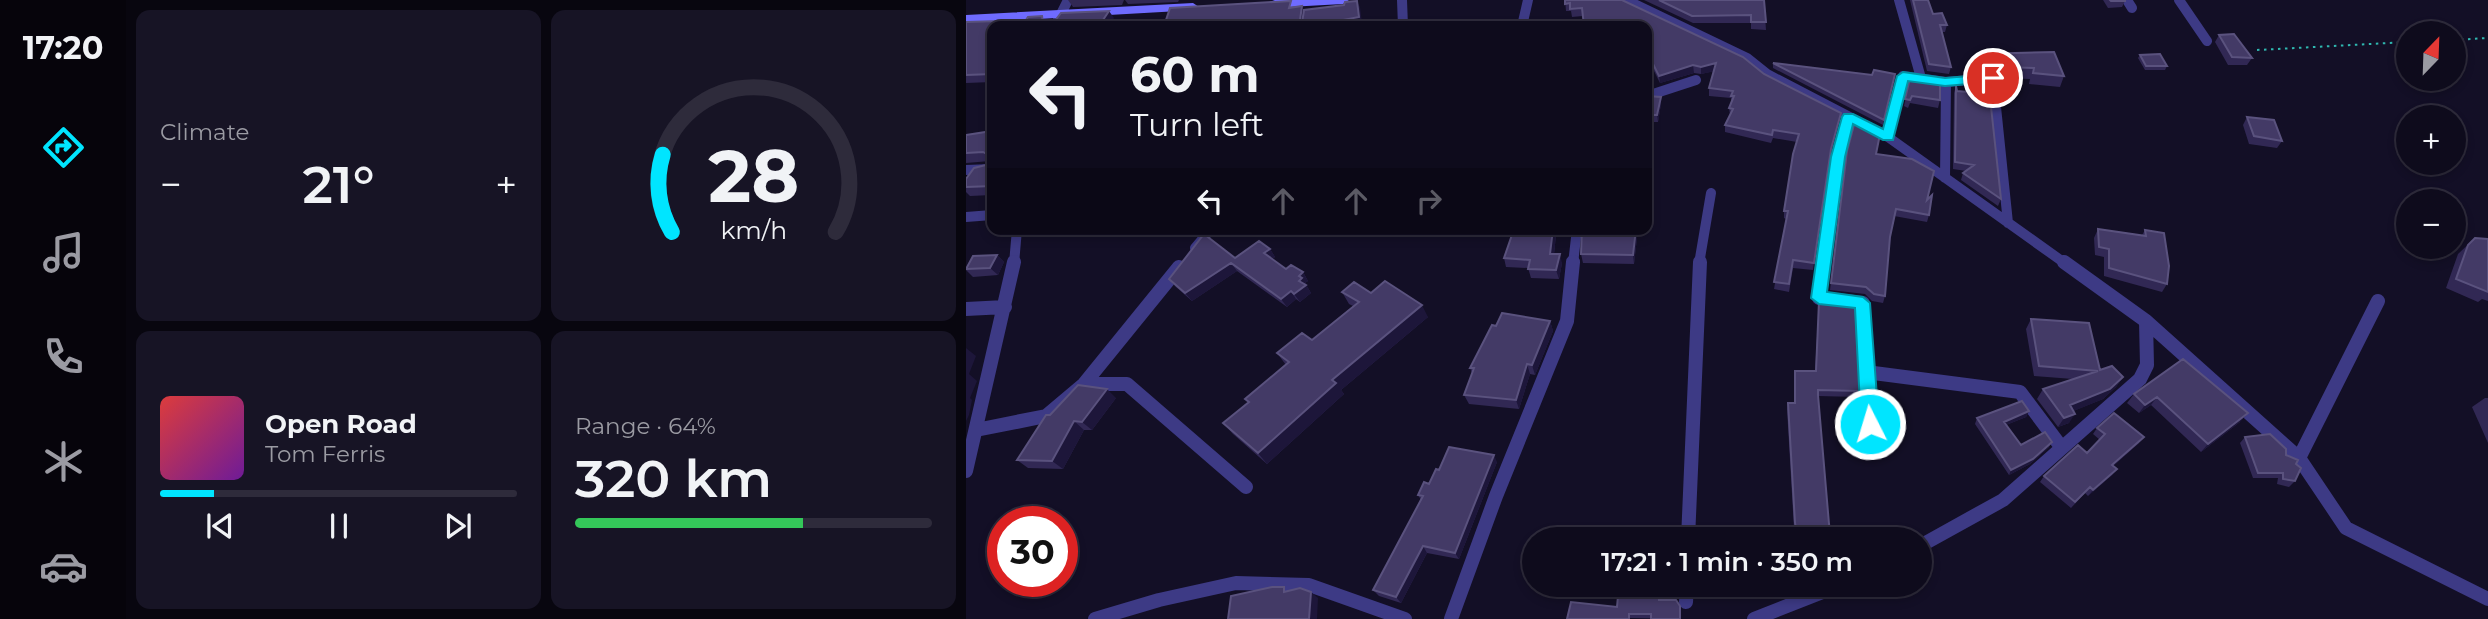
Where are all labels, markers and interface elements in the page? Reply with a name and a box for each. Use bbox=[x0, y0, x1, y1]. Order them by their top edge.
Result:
north arrow bbox=[2396, 21, 2466, 91]
map controls bbox=[2396, 21, 2466, 259]
text: 17:20 bbox=[23, 28, 103, 67]
text: 60 m bbox=[1130, 45, 1260, 104]
pin bbox=[1963, 48, 2023, 108]
icon: left bbox=[1015, 49, 1106, 140]
icon: arrive bbox=[1974, 59, 2012, 97]
text: Turn left bbox=[1130, 105, 1264, 144]
button: + bbox=[2396, 105, 2466, 175]
text: Climate bbox=[160, 118, 249, 146]
icon: directions bbox=[39, 123, 88, 172]
text: 28 bbox=[708, 132, 799, 220]
text: 21° bbox=[303, 153, 374, 216]
text: − bbox=[160, 161, 182, 208]
text: + bbox=[495, 161, 517, 208]
icon: left bbox=[1191, 182, 1229, 220]
icon: ahead bbox=[1264, 182, 1302, 220]
icon: ahead bbox=[1337, 182, 1375, 220]
icon: right bbox=[1410, 182, 1448, 220]
button: − bbox=[2396, 189, 2466, 259]
text: km/h bbox=[720, 214, 787, 244]
icon: music bbox=[39, 228, 88, 277]
icon: phone bbox=[39, 332, 88, 381]
position arrow bbox=[1833, 387, 1907, 461]
text: Open Road bbox=[265, 408, 417, 440]
text: Range · 64% bbox=[575, 412, 716, 440]
icon: climate bbox=[39, 437, 88, 486]
text: Tom Ferris bbox=[265, 440, 385, 468]
text: 320 km bbox=[575, 447, 772, 510]
speed limit sign: 30 bbox=[987, 506, 1078, 597]
icon: previous bbox=[201, 507, 239, 545]
icon: pause bbox=[320, 507, 358, 545]
icon: next bbox=[439, 507, 477, 545]
icon: car bbox=[39, 542, 88, 591]
text: 17:21 · 1 min · 350 m bbox=[1601, 546, 1853, 578]

